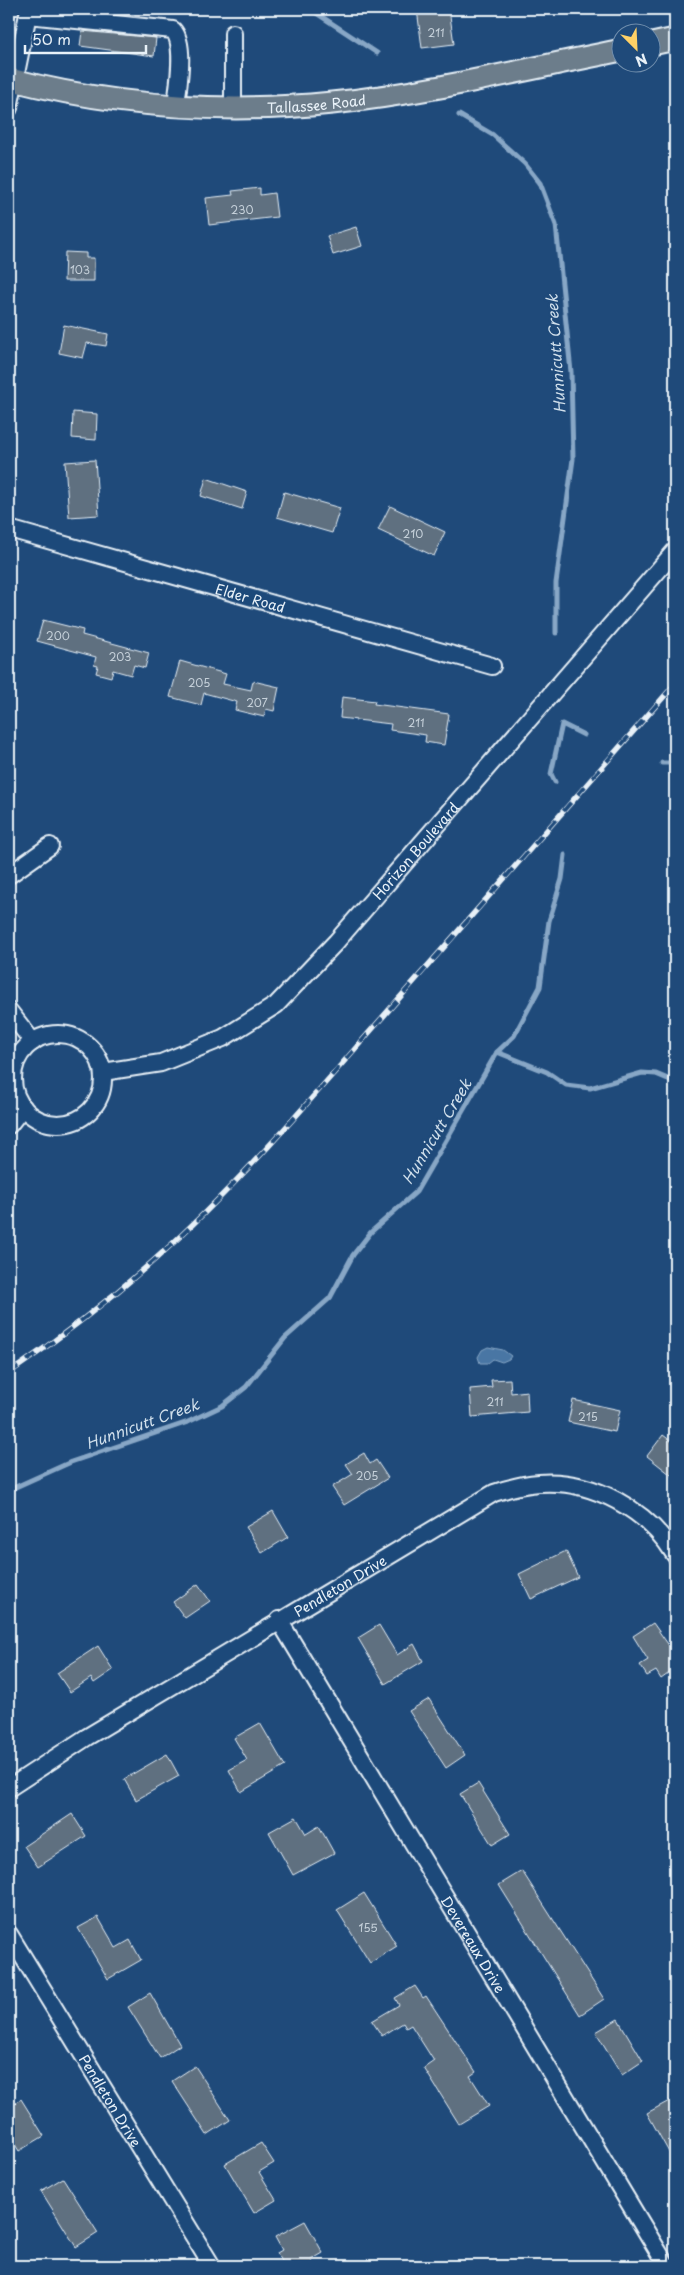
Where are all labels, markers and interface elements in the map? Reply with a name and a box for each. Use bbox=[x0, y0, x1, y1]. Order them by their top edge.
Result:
scale bar bbox=[25, 22, 146, 54]
north arrow bbox=[612, 22, 662, 72]
house number: 211 bbox=[427, 24, 445, 41]
text: 50 m bbox=[32, 27, 71, 50]
text: N bbox=[632, 48, 651, 72]
street label: Tallassee Road bbox=[267, 89, 367, 118]
house number: 230 bbox=[231, 201, 253, 218]
house number: 103 bbox=[70, 261, 90, 278]
water label: Hunnicutt Creek bbox=[539, 293, 571, 414]
house number: 210 bbox=[403, 525, 423, 542]
street label: Elder Road bbox=[213, 578, 288, 617]
house number: 200 bbox=[46, 627, 70, 644]
house number: 203 bbox=[109, 648, 131, 665]
house number: 205 bbox=[188, 674, 210, 691]
house number: 207 bbox=[246, 694, 268, 711]
house number: 211 bbox=[407, 714, 425, 731]
street label: Horizon Boulevard bbox=[367, 797, 464, 904]
water label: Hunnicutt Creek bbox=[395, 1073, 477, 1188]
water label: Hunnicutt Creek bbox=[82, 1391, 203, 1454]
house number: 211 bbox=[486, 1393, 504, 1410]
house number: 215 bbox=[578, 1408, 598, 1425]
house number: 205 bbox=[356, 1467, 378, 1484]
street label: Pendleton Drive bbox=[289, 1549, 390, 1621]
street label: Devereaux Drive bbox=[436, 1891, 511, 1997]
house number: 155 bbox=[358, 1919, 378, 1936]
street label: Pendleton Drive bbox=[74, 2050, 147, 2151]

